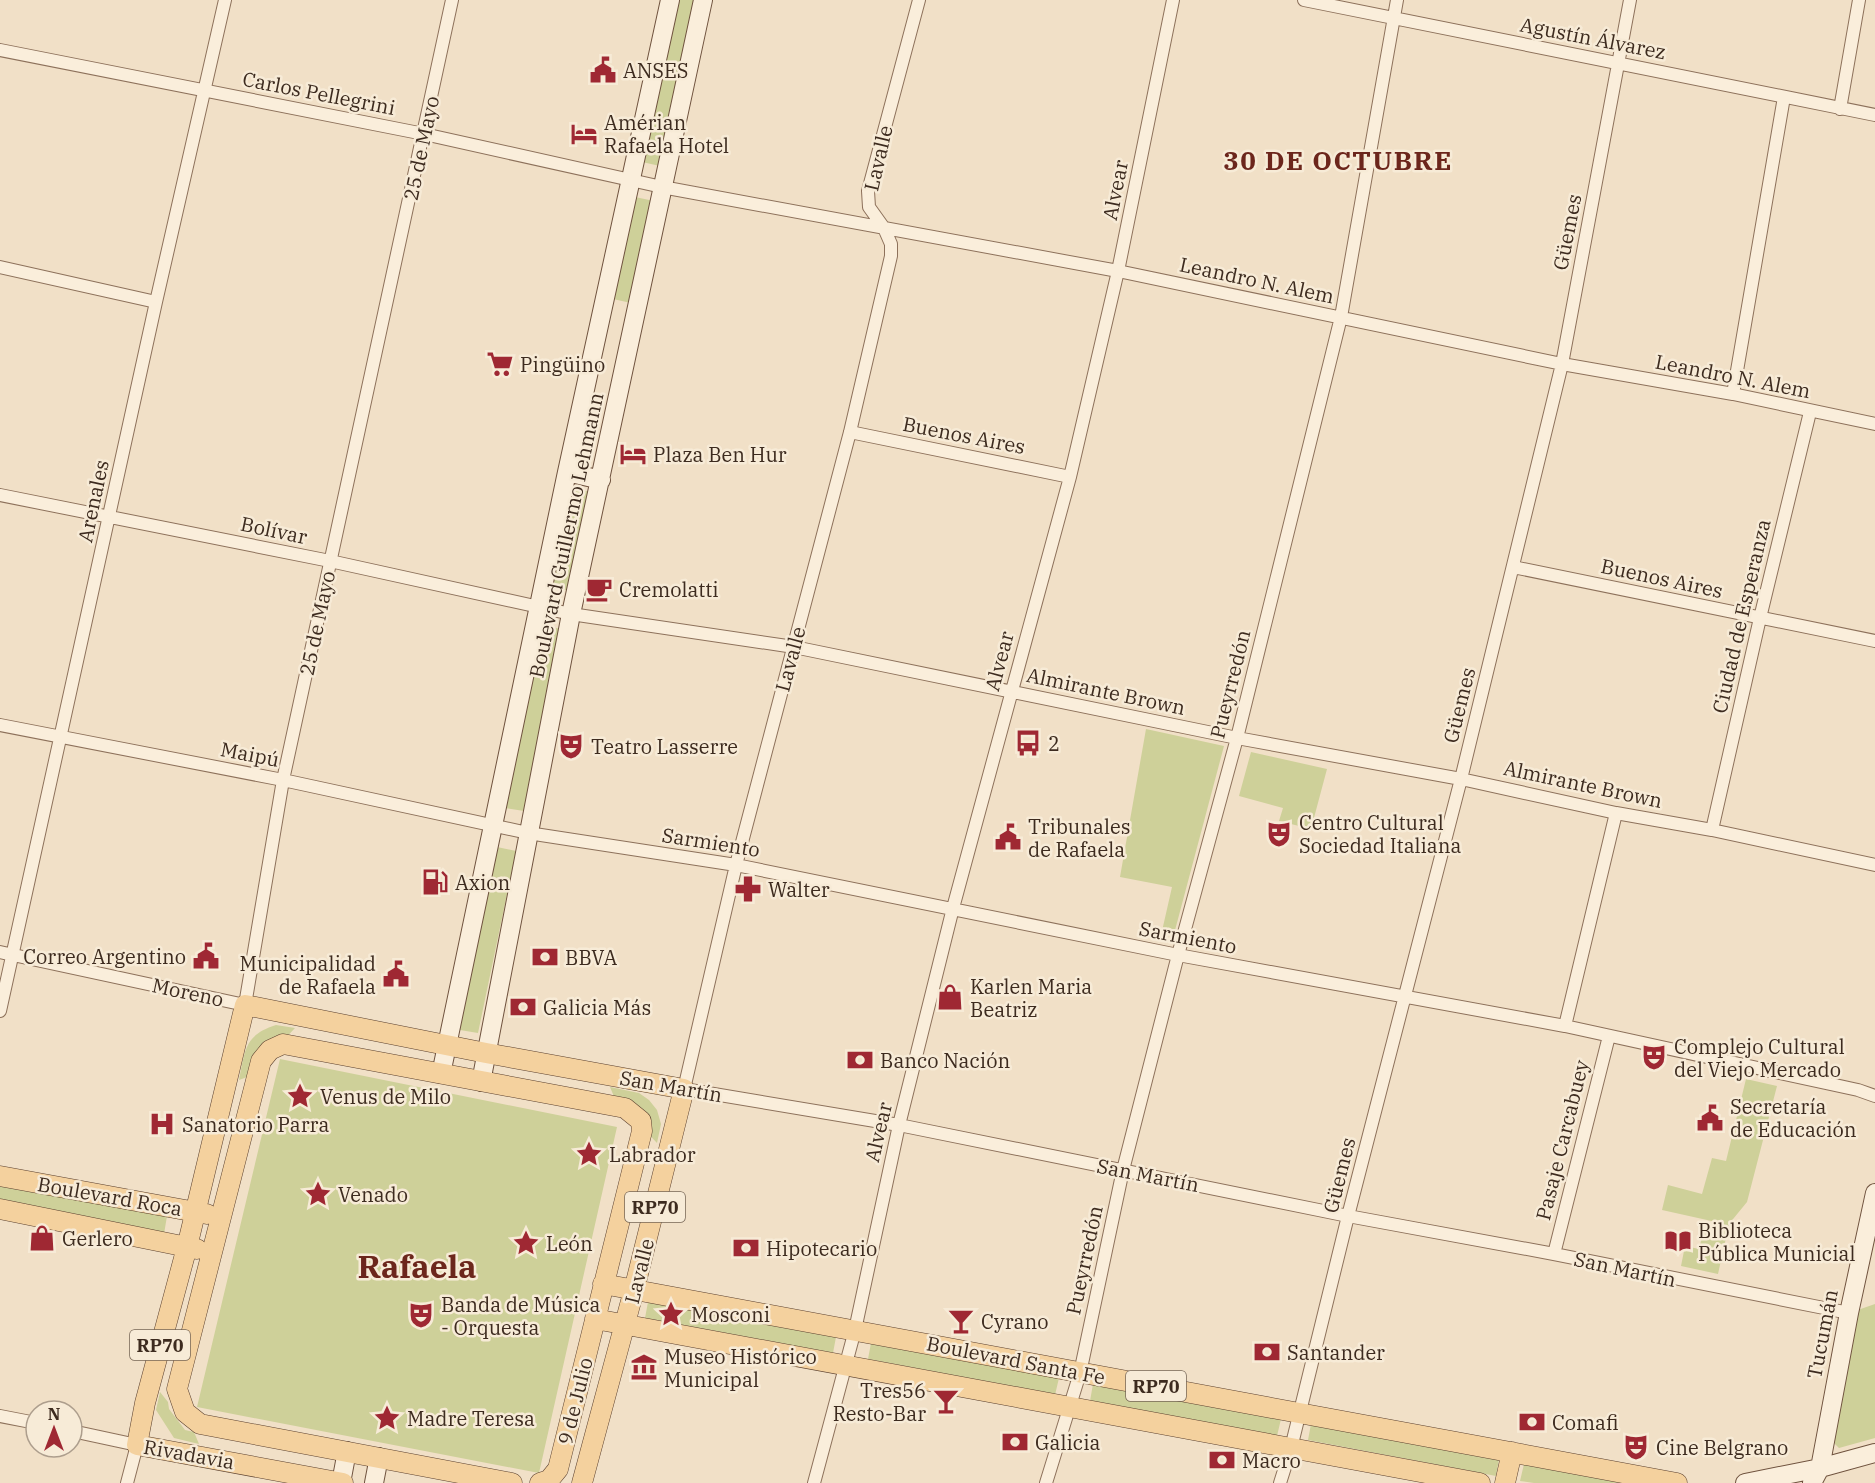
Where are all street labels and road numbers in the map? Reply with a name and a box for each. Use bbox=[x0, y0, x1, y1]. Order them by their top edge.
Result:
street label: Agustín Álvarez bbox=[1518, 11, 1668, 65]
street label: Carlos Pellegrini bbox=[240, 65, 398, 121]
street label: 25 de Mayo bbox=[397, 93, 445, 203]
street label: Lavalle bbox=[857, 123, 899, 193]
street label: Alvear bbox=[1096, 157, 1134, 222]
street label: Güemes bbox=[1546, 192, 1588, 272]
street label: Leandro N. Alem bbox=[1177, 250, 1337, 310]
street label: Leandro N. Alem bbox=[1653, 348, 1813, 404]
street label: Boulevard Guillermo Lehmann bbox=[523, 390, 610, 680]
street label: Buenos Aires bbox=[901, 410, 1027, 460]
street label: Arenales bbox=[71, 457, 115, 545]
street label: Bolívar bbox=[238, 510, 310, 550]
street label: Ciudad de Esperanza bbox=[1706, 516, 1776, 716]
street label: Buenos Aires bbox=[1598, 552, 1726, 604]
street label: 25 de Mayo bbox=[293, 568, 341, 678]
street label: Lavalle bbox=[768, 623, 812, 695]
street label: Pueyrredón bbox=[1203, 627, 1257, 741]
street label: Alvear bbox=[978, 628, 1020, 694]
street label: Almirante Brown bbox=[1024, 661, 1188, 721]
street label: Güemes bbox=[1437, 664, 1481, 746]
street label: Maipú bbox=[218, 735, 282, 773]
street label: Almirante Brown bbox=[1501, 754, 1665, 814]
street label: Sarmiento bbox=[660, 821, 762, 863]
street label: Sarmiento bbox=[1137, 914, 1239, 960]
street label: Moreno bbox=[150, 971, 226, 1013]
street label: Pasaje Carcabuey bbox=[1529, 1057, 1595, 1223]
street label: San Martín bbox=[618, 1064, 725, 1108]
street label: Alvear bbox=[858, 1099, 898, 1165]
street label: Güemes bbox=[1317, 1134, 1361, 1216]
street label: San Martín bbox=[1095, 1152, 1202, 1198]
street label: Boulevard Roca bbox=[35, 1170, 185, 1222]
road number: RP70 bbox=[625, 1192, 685, 1222]
street label: Pueyrredón bbox=[1059, 1203, 1109, 1317]
street label: Lavalle bbox=[618, 1235, 660, 1307]
street label: San Martín bbox=[1571, 1245, 1679, 1293]
street label: Tucumán bbox=[1800, 1287, 1844, 1381]
street label: Boulevard Santa Fe bbox=[924, 1329, 1108, 1391]
road number: RP70 bbox=[130, 1330, 190, 1360]
street label: 9 de Julio bbox=[551, 1354, 599, 1448]
road number: RP70 bbox=[1126, 1371, 1186, 1401]
street label: Rivadavia bbox=[141, 1433, 237, 1475]

